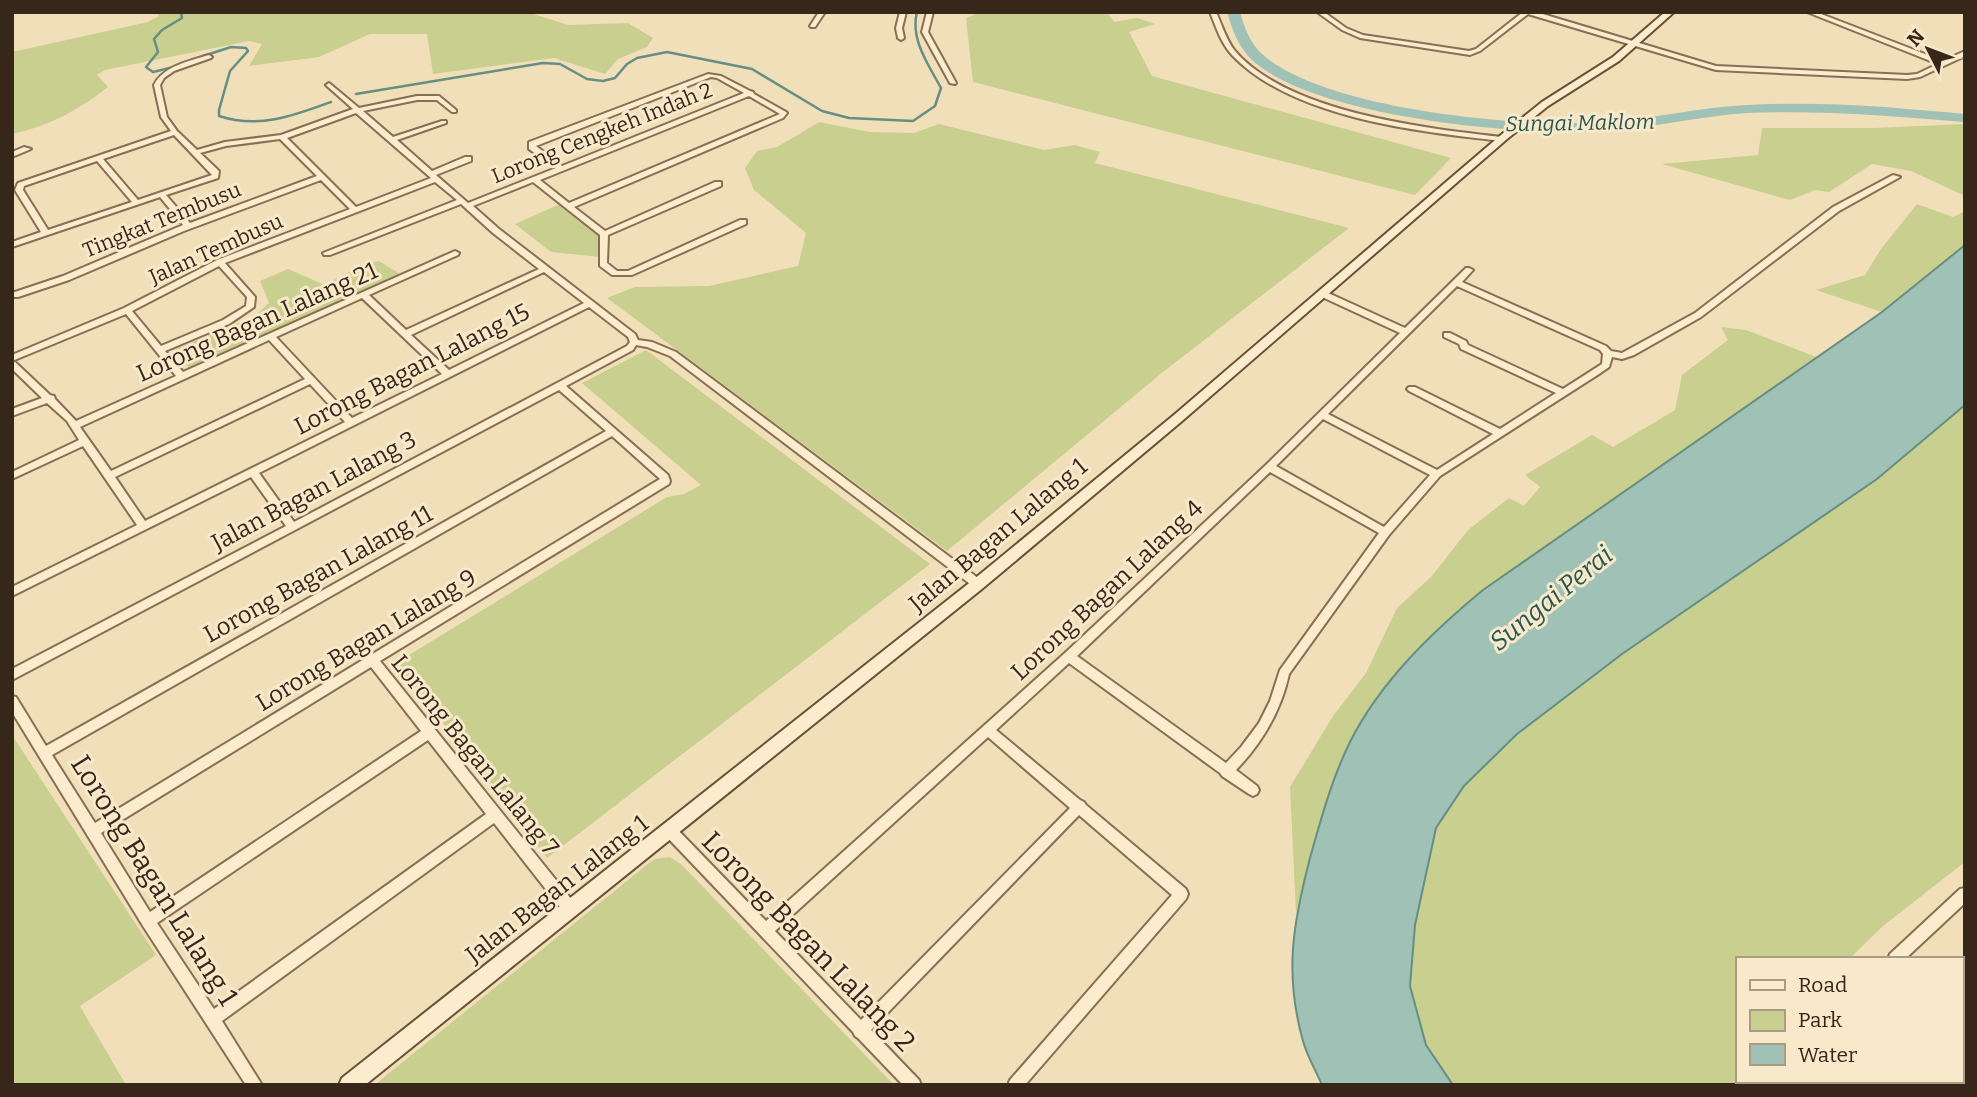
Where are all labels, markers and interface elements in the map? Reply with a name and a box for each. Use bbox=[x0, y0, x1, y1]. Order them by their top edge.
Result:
north arrow bbox=[1893, 14, 1963, 84]
text: N bbox=[1902, 25, 1929, 51]
street label: Lorong Cengkeh Indah 2 bbox=[488, 77, 716, 189]
water label: Sungai Maklom bbox=[1505, 109, 1655, 137]
street label: Tingkat Tembusu bbox=[79, 176, 245, 264]
street label: Jalan Tembusu bbox=[144, 208, 287, 291]
street label: Lorong Bagan Lalang 21 bbox=[132, 256, 382, 388]
street label: Lorong Bagan Lalang 15 bbox=[290, 297, 534, 441]
street label: Jalan Bagan Lalang 3 bbox=[206, 425, 421, 557]
street label: Jalan Bagan Lalang 1 bbox=[903, 452, 1093, 618]
street label: Lorong Bagan Lalang 4 bbox=[1005, 494, 1209, 686]
street label: Lorong Bagan Lalang 11 bbox=[199, 499, 437, 649]
water label: Sungai Perai bbox=[1484, 539, 1619, 657]
street label: Lorong Bagan Lalang 9 bbox=[251, 563, 481, 717]
street label: Lorong Bagan Lalang 7 bbox=[386, 649, 564, 861]
street label: Lorong Bagan Lalang 1 bbox=[64, 749, 245, 1012]
street label: Jalan Bagan Lalang 1 bbox=[460, 809, 654, 969]
street label: Lorong Bagan Lalang 2 bbox=[695, 825, 922, 1058]
legend bbox=[1736, 957, 1963, 1083]
text: Road bbox=[1798, 972, 1847, 998]
text: Park bbox=[1798, 1007, 1842, 1033]
text: Water bbox=[1798, 1042, 1857, 1068]

